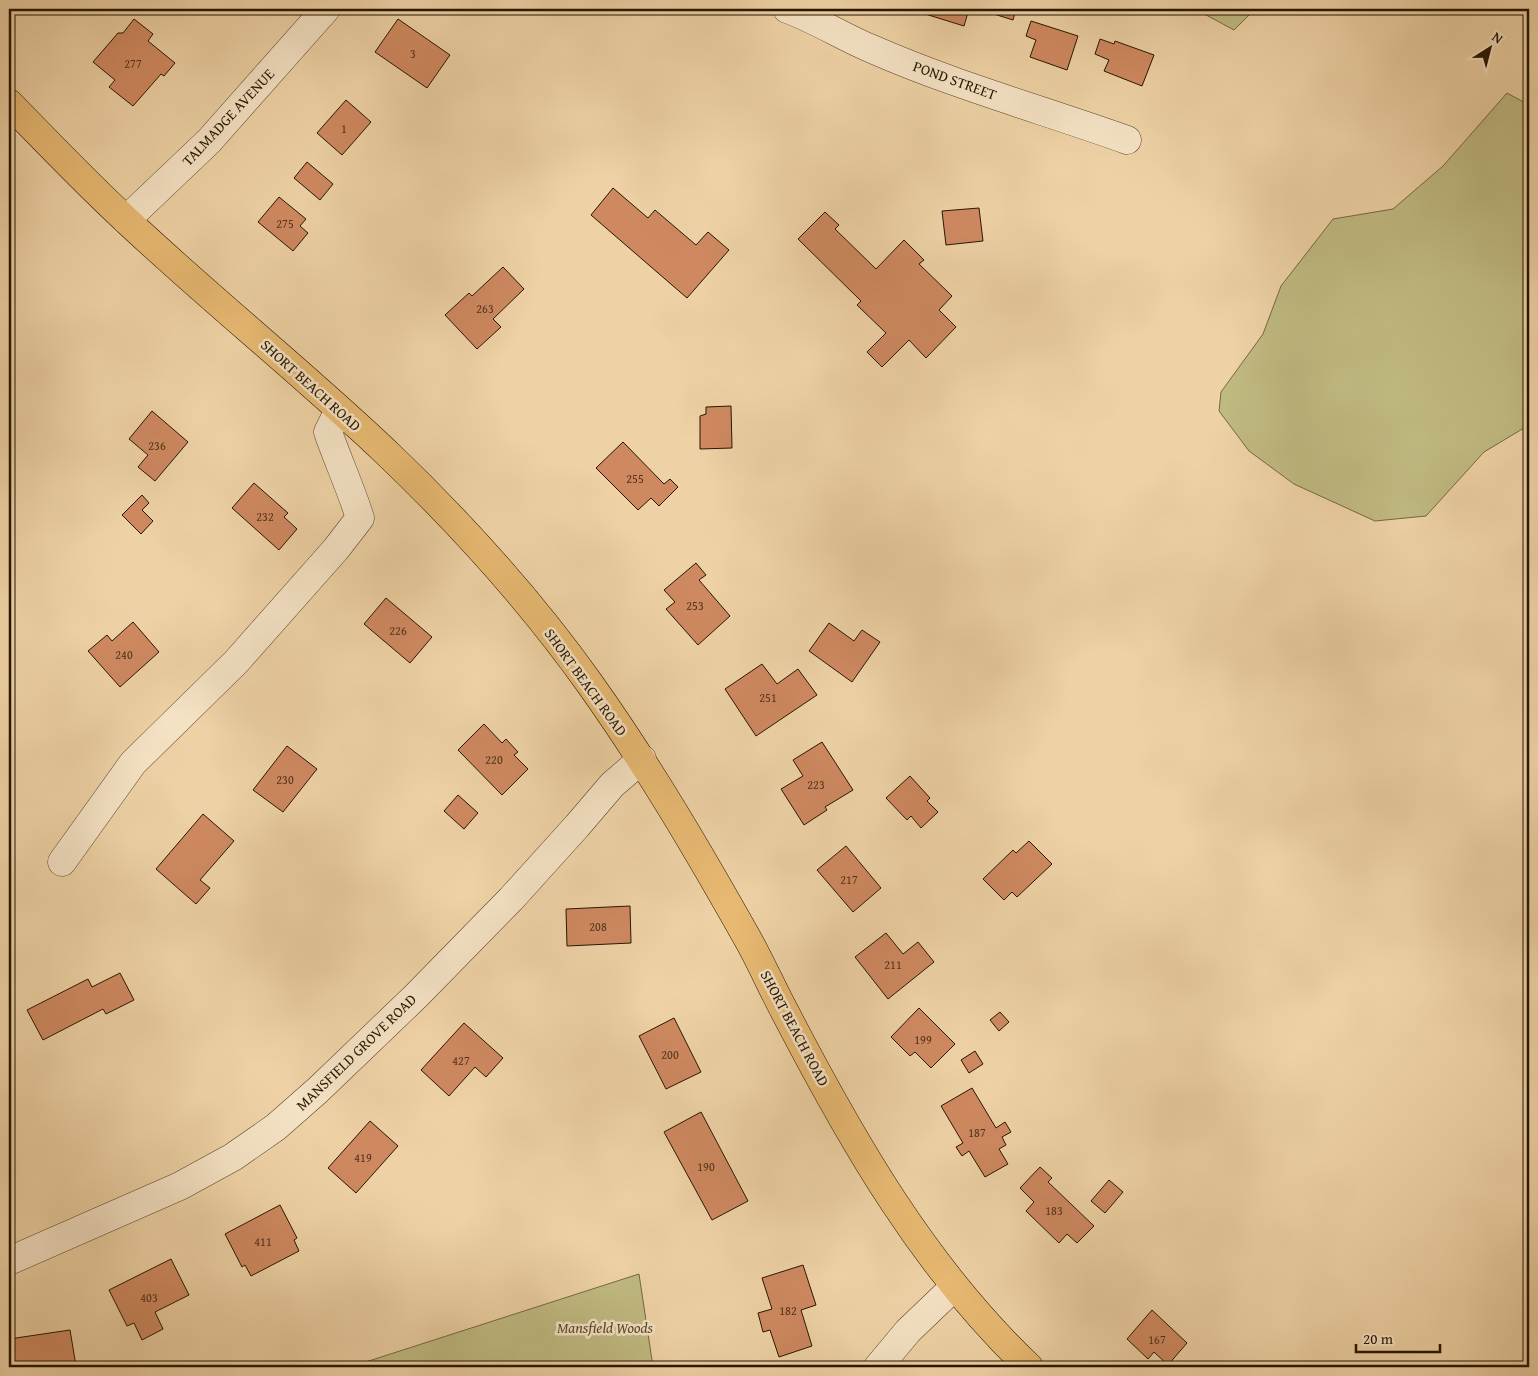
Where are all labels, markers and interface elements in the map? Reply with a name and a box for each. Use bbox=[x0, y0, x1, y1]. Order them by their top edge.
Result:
north arrow bbox=[1466, 22, 1516, 72]
text: N bbox=[1488, 27, 1508, 49]
house number: 3 bbox=[410, 45, 416, 62]
house number: 277 bbox=[124, 55, 142, 72]
street label: POND STREET bbox=[910, 55, 1000, 105]
street label: TALMADGE AVENUE bbox=[177, 63, 279, 171]
house number: 1 bbox=[341, 120, 347, 137]
house number: 275 bbox=[276, 215, 294, 232]
house number: 263 bbox=[476, 300, 494, 317]
street label: SHORT BEACH ROAD bbox=[256, 334, 366, 436]
house number: 236 bbox=[148, 437, 166, 454]
house number: 255 bbox=[626, 470, 644, 487]
house number: 232 bbox=[256, 508, 274, 525]
house number: 253 bbox=[686, 597, 704, 614]
house number: 226 bbox=[389, 622, 407, 639]
street label: SHORT BEACH ROAD bbox=[540, 624, 632, 740]
house number: 240 bbox=[115, 646, 133, 663]
house number: 251 bbox=[759, 689, 777, 706]
house number: 220 bbox=[485, 751, 503, 768]
house number: 230 bbox=[276, 771, 294, 788]
house number: 223 bbox=[807, 776, 825, 793]
house number: 217 bbox=[840, 871, 858, 888]
house number: 208 bbox=[589, 918, 607, 935]
house number: 211 bbox=[884, 956, 902, 973]
street label: SHORT BEACH ROAD bbox=[756, 966, 834, 1090]
street label: MANSFIELD GROVE ROAD bbox=[291, 989, 421, 1115]
house number: 199 bbox=[914, 1031, 932, 1048]
house number: 200 bbox=[661, 1046, 679, 1063]
house number: 427 bbox=[452, 1052, 470, 1069]
house number: 187 bbox=[968, 1124, 986, 1141]
house number: 419 bbox=[354, 1149, 372, 1166]
house number: 190 bbox=[697, 1158, 715, 1175]
house number: 183 bbox=[1045, 1202, 1063, 1219]
house number: 411 bbox=[254, 1233, 272, 1250]
house number: 403 bbox=[140, 1289, 158, 1306]
house number: 182 bbox=[779, 1302, 797, 1319]
park label: Mansfield Woods bbox=[557, 1317, 654, 1338]
scale bar bbox=[1356, 1321, 1439, 1353]
text: 20 m bbox=[1363, 1328, 1394, 1349]
house number: 167 bbox=[1148, 1331, 1166, 1348]

